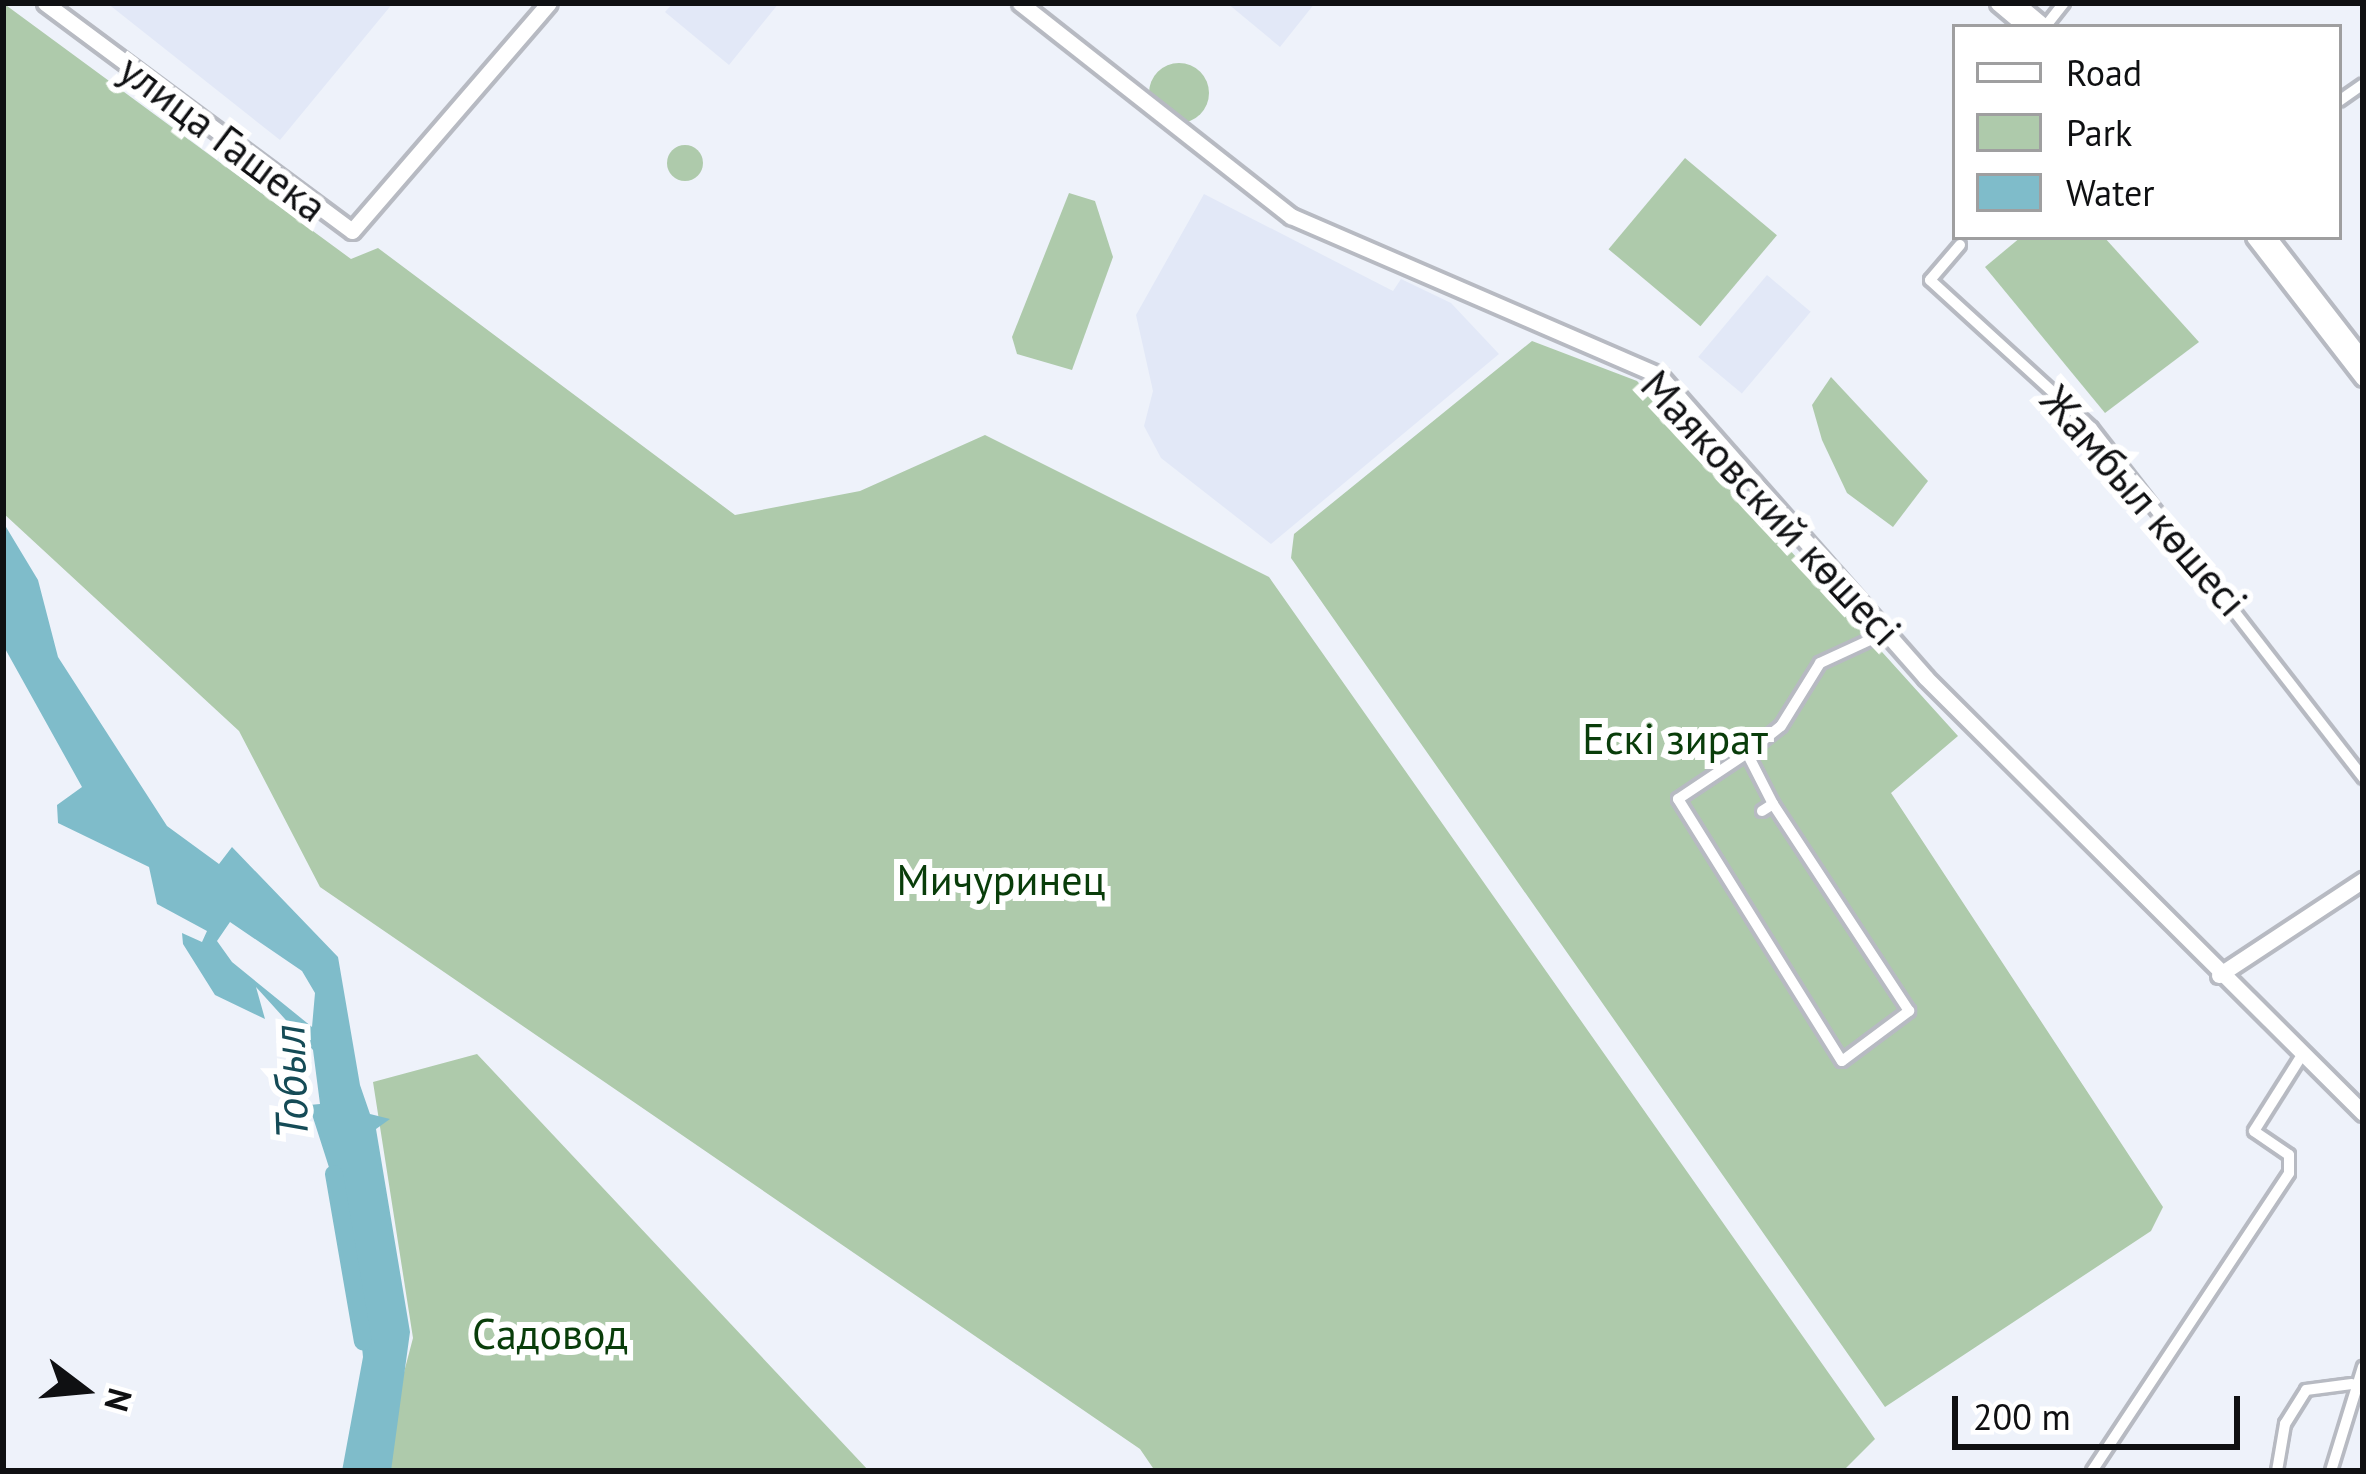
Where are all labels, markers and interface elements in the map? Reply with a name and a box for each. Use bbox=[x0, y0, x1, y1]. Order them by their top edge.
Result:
legend bbox=[1952, 24, 2342, 240]
street label: улица Гашека bbox=[110, 44, 336, 232]
text: Road bbox=[2066, 49, 2142, 96]
text: Park bbox=[2066, 109, 2132, 156]
text: Water bbox=[2066, 169, 2155, 216]
street label: Маяковский көшесі bbox=[1631, 360, 1911, 656]
street label: Жамбыл көшесі bbox=[2030, 376, 2258, 626]
park label: Ескі зират bbox=[1582, 714, 1768, 764]
park label: Мичуринец bbox=[897, 855, 1105, 905]
water label: Тобыл bbox=[261, 1024, 319, 1140]
park label: Садовод bbox=[472, 1309, 628, 1359]
north arrow bbox=[24, 1330, 144, 1450]
scale bar bbox=[1958, 1372, 2246, 1446]
text: N bbox=[95, 1384, 143, 1416]
text: 200 m bbox=[1973, 1393, 2071, 1440]

